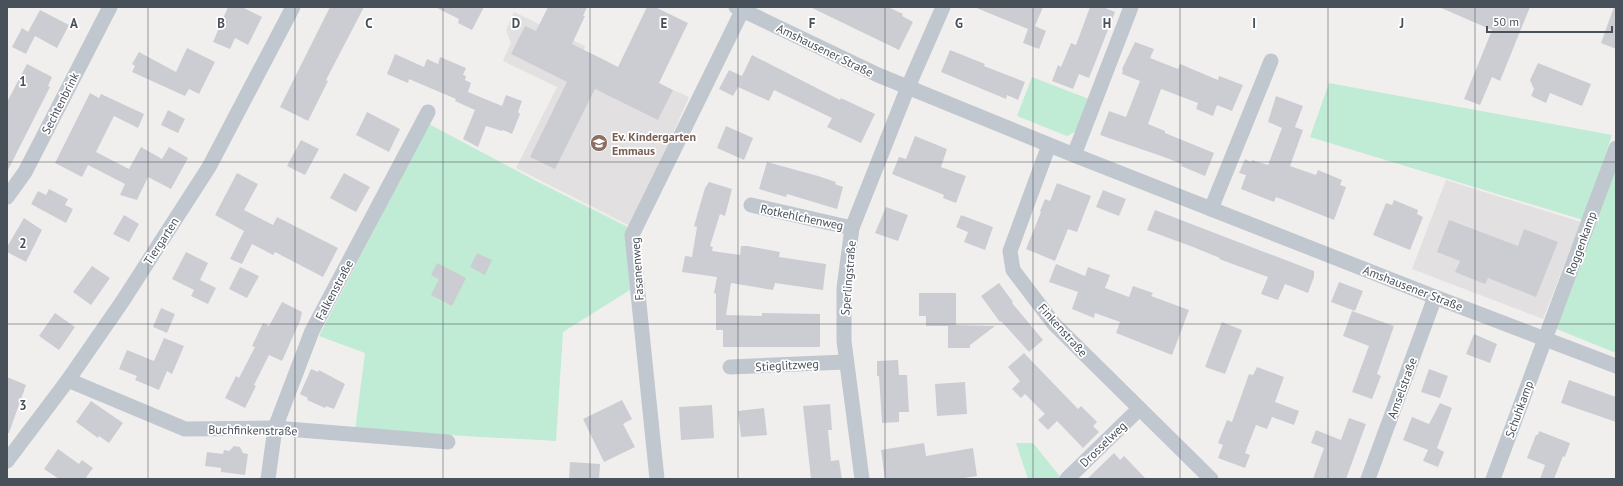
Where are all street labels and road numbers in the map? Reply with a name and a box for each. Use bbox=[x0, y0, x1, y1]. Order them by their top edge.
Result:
street label: Amshausener Straße bbox=[774, 20, 876, 80]
street label: Sechtenbrink bbox=[38, 70, 82, 136]
street label: Rotkehlchenweg bbox=[759, 201, 845, 233]
street label: Roggenkamp bbox=[1563, 209, 1599, 277]
street label: Tiergarten bbox=[140, 214, 182, 268]
street label: Fasanenweg bbox=[627, 237, 647, 301]
street label: Sperlingstraße bbox=[837, 240, 859, 316]
street label: Falkenstraße bbox=[312, 257, 356, 323]
street label: Amshausener Straße bbox=[1361, 262, 1465, 314]
street label: Finkenstraße bbox=[1035, 300, 1091, 360]
street label: Amselstraße bbox=[1384, 355, 1420, 421]
street label: Stieglitzweg bbox=[755, 356, 819, 374]
street label: Schuhkamp bbox=[1502, 379, 1536, 439]
street label: Drosselweg bbox=[1077, 418, 1129, 470]
street label: Buchfinkenstraße bbox=[208, 422, 298, 438]

